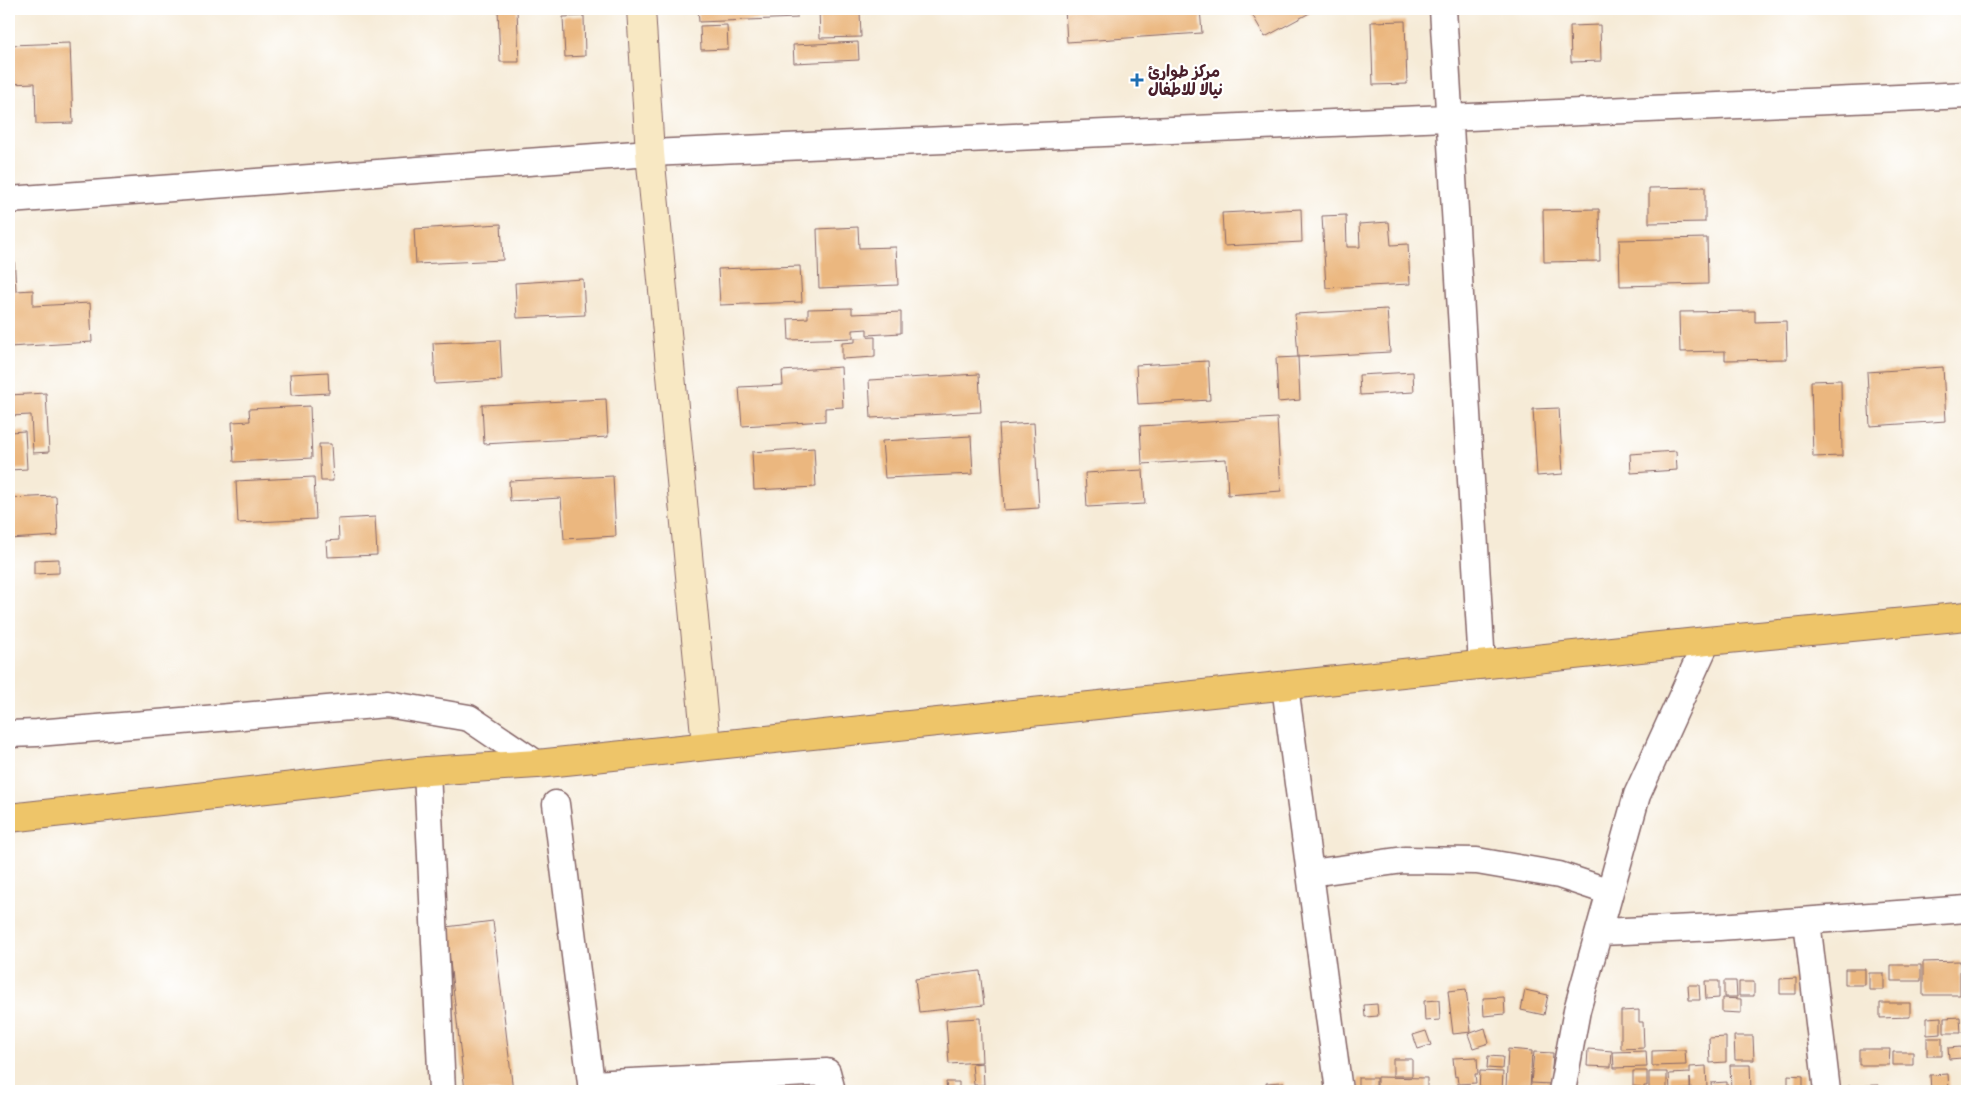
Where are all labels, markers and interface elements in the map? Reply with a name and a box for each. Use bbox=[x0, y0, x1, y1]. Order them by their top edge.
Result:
place label: مركز طوارئ نيالا للاطفال bbox=[1148, 60, 1223, 100]
marker: مركز طوارئ نيالا للاطفال bbox=[1130, 73, 1144, 87]

